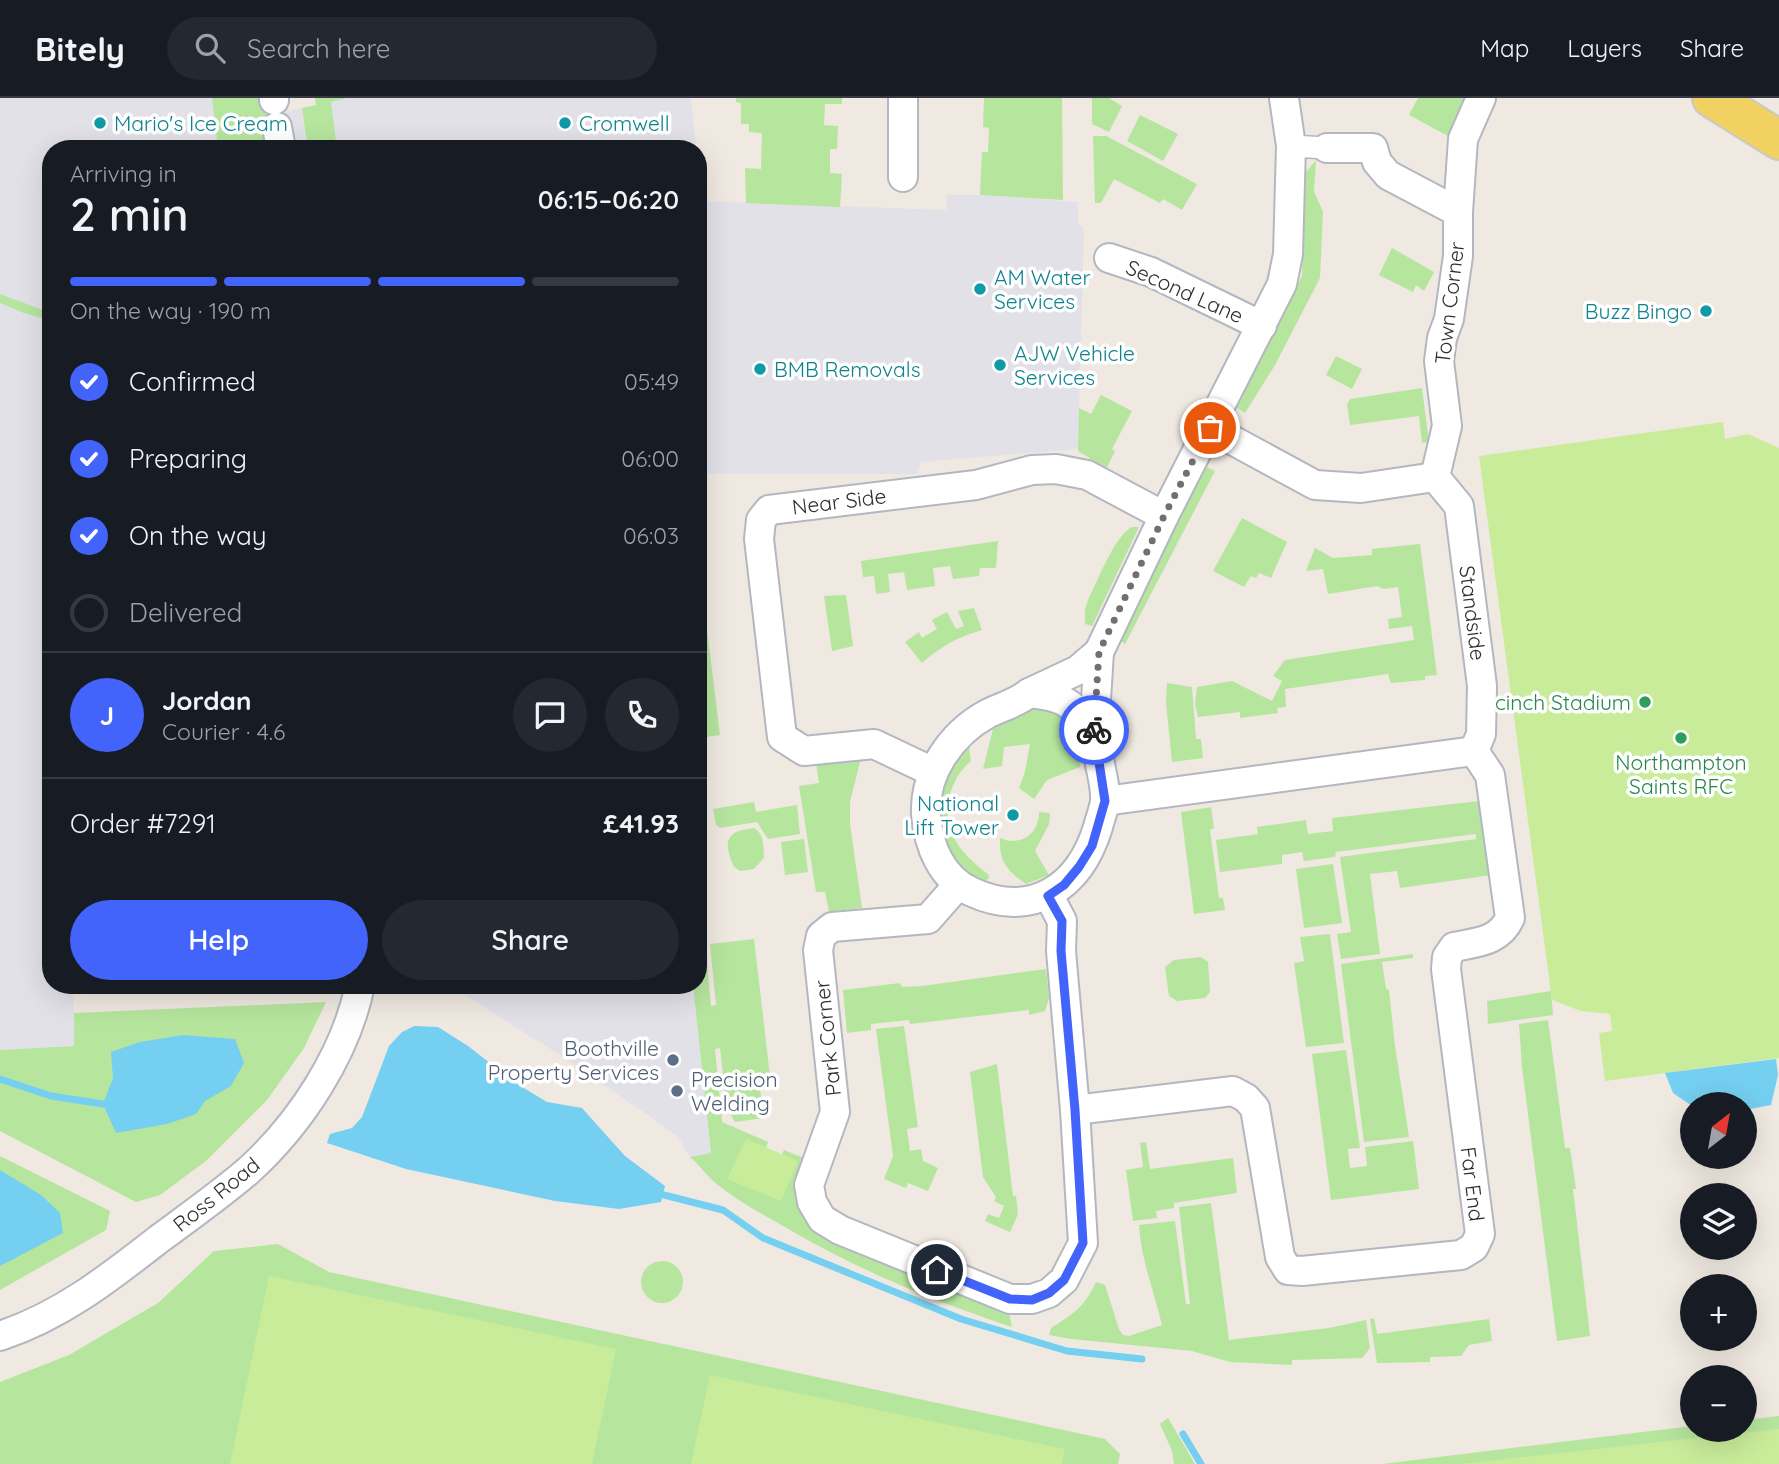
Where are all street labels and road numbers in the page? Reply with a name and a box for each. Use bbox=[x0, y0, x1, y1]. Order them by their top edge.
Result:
street label: Town Corner bbox=[1429, 240, 1469, 366]
street label: Second Lane bbox=[1122, 254, 1248, 328]
street label: Near Side bbox=[790, 482, 888, 520]
street label: Standside bbox=[1454, 564, 1492, 662]
street label: Park Corner bbox=[808, 979, 846, 1097]
street label: Far End bbox=[1456, 1145, 1490, 1223]
street label: Ross Road bbox=[167, 1151, 265, 1237]

